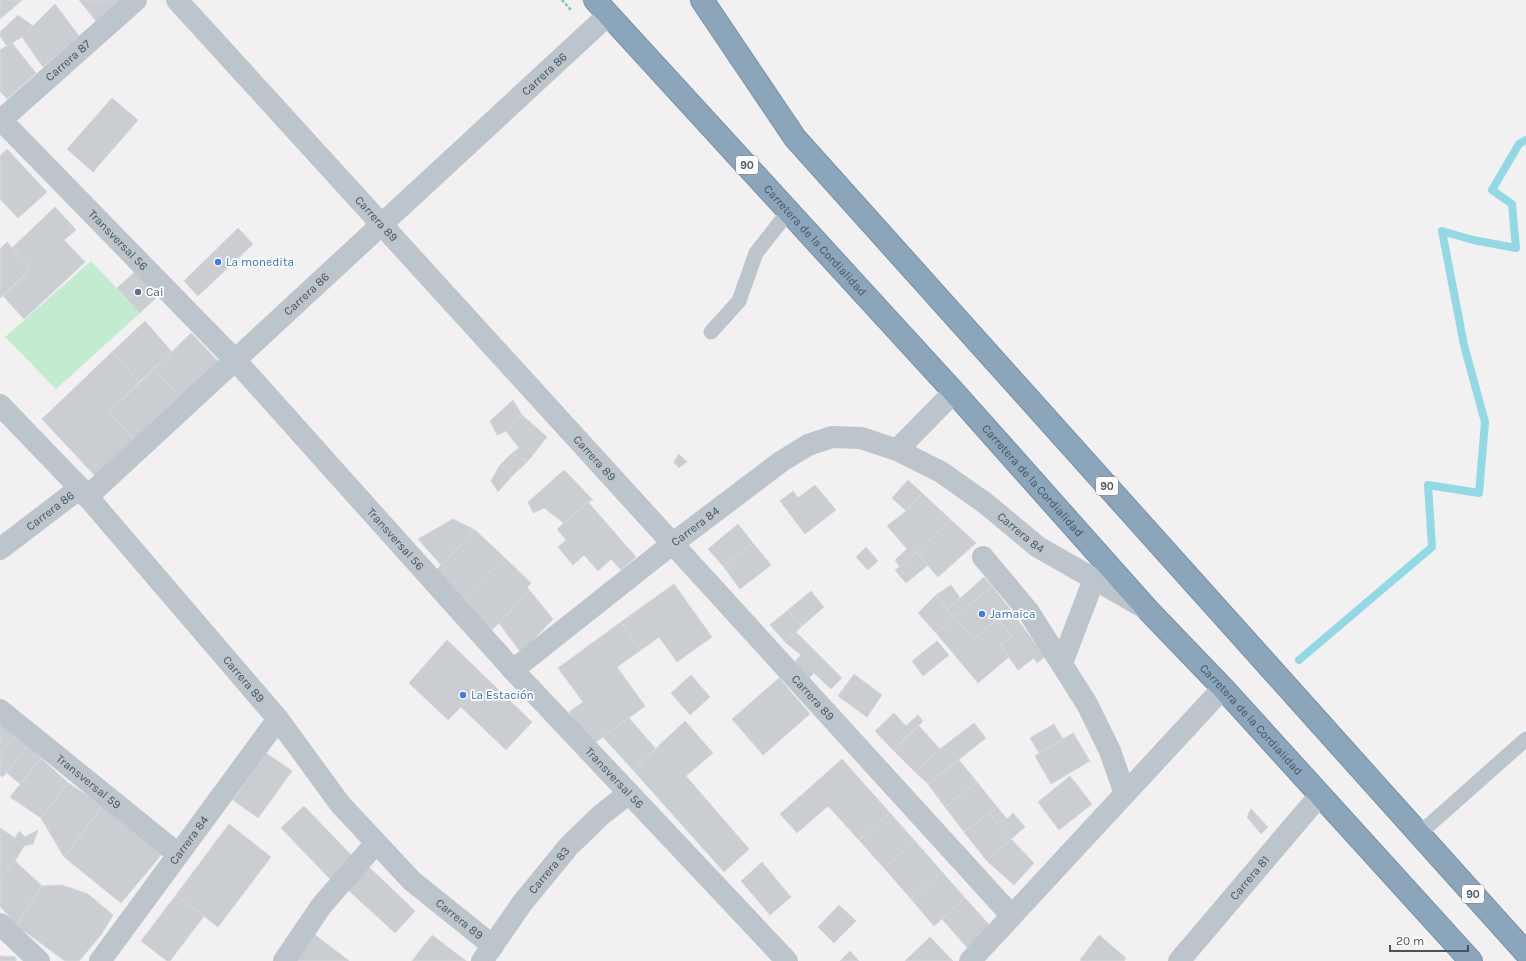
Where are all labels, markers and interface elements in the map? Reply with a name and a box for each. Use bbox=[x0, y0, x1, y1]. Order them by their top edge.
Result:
street label: Carrera 87 bbox=[43, 37, 94, 84]
street label: Carrera 86 bbox=[519, 49, 570, 98]
road number: 90 bbox=[736, 156, 758, 174]
street label: Carretera de la Cordialidad bbox=[761, 182, 870, 299]
street label: Carrera 89 bbox=[352, 193, 401, 245]
street label: Transversal 56 bbox=[85, 207, 151, 273]
place label: La monedita bbox=[226, 255, 294, 269]
marker: La monedita bbox=[213, 257, 223, 267]
street label: Carrera 86 bbox=[281, 269, 332, 318]
place label: Cai bbox=[146, 285, 164, 299]
marker: Cai bbox=[133, 287, 143, 297]
street label: Carretera de la Cordialidad bbox=[979, 421, 1086, 540]
street label: Carrera 89 bbox=[570, 432, 619, 484]
road number: 90 bbox=[1096, 477, 1118, 495]
street label: Carrera 86 bbox=[23, 488, 77, 534]
street label: Carrera 84 bbox=[668, 504, 722, 549]
street label: Transversal 56 bbox=[364, 505, 427, 573]
street label: Carrera 84 bbox=[995, 509, 1047, 556]
place label: Jamaica bbox=[990, 607, 1036, 621]
marker: Jamaica bbox=[977, 609, 987, 619]
street label: Carrera 89 bbox=[220, 653, 268, 705]
street label: Carretera de la Cordialidad bbox=[1197, 661, 1306, 778]
street label: Carrera 89 bbox=[789, 672, 837, 723]
place label: La Estación bbox=[471, 688, 534, 702]
marker: La Estación bbox=[458, 690, 468, 700]
street label: Transversal 56 bbox=[582, 744, 647, 811]
street label: Transversal 59 bbox=[53, 751, 124, 812]
street label: Carrera 84 bbox=[166, 813, 211, 867]
street label: Carrera 83 bbox=[526, 844, 573, 897]
street label: Carrera 81 bbox=[1227, 853, 1272, 903]
road number: 90 bbox=[1462, 885, 1484, 903]
street label: Carrera 89 bbox=[433, 896, 486, 942]
scale bar bbox=[1390, 927, 1468, 953]
text: 20 m bbox=[1396, 934, 1424, 948]

